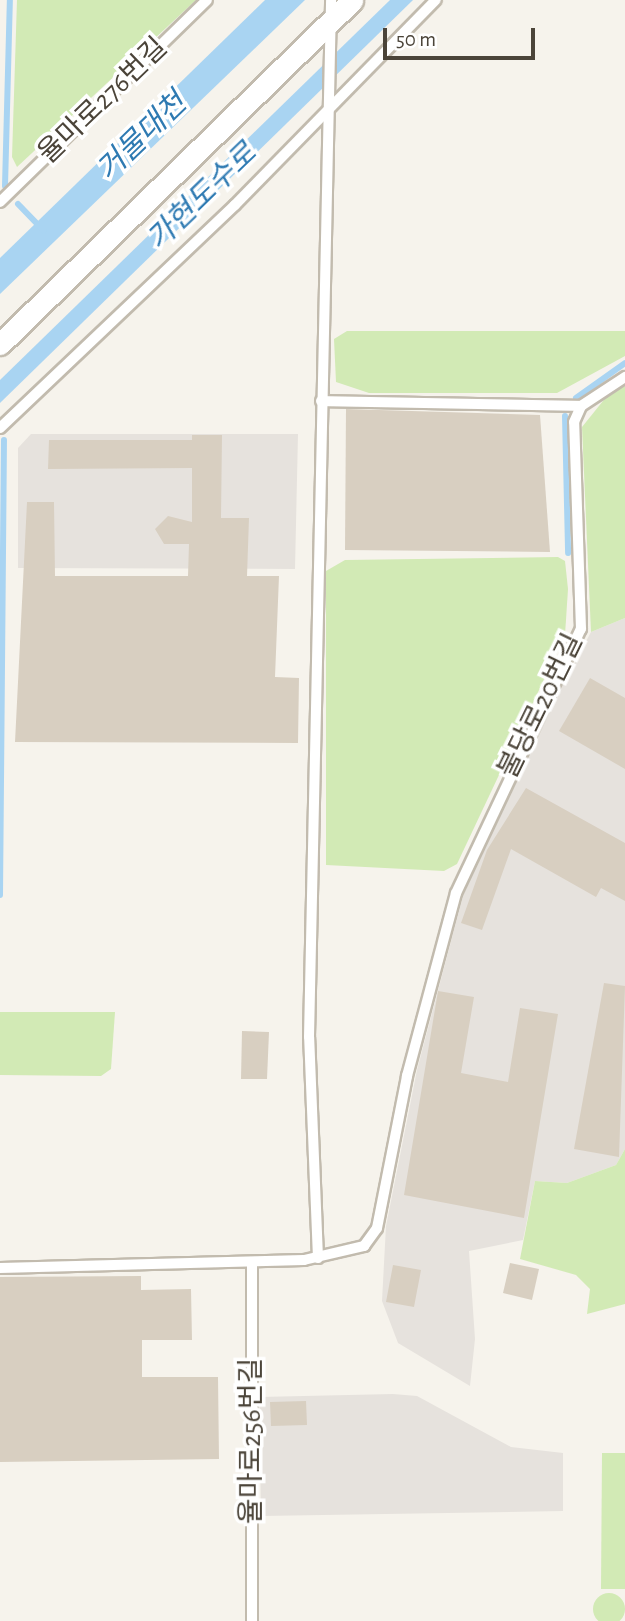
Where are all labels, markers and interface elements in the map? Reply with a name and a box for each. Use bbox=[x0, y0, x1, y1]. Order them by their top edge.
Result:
scale bar bbox=[387, 14, 539, 58]
text: 50 m bbox=[396, 29, 436, 50]
street label: 율마로276번길 bbox=[31, 31, 175, 171]
water label: 거물대천 bbox=[90, 86, 194, 188]
water label: 가현도수로 bbox=[140, 136, 264, 258]
street label: 불당로20번길 bbox=[492, 628, 590, 784]
street label: 율마로256번길 bbox=[235, 1358, 269, 1524]

